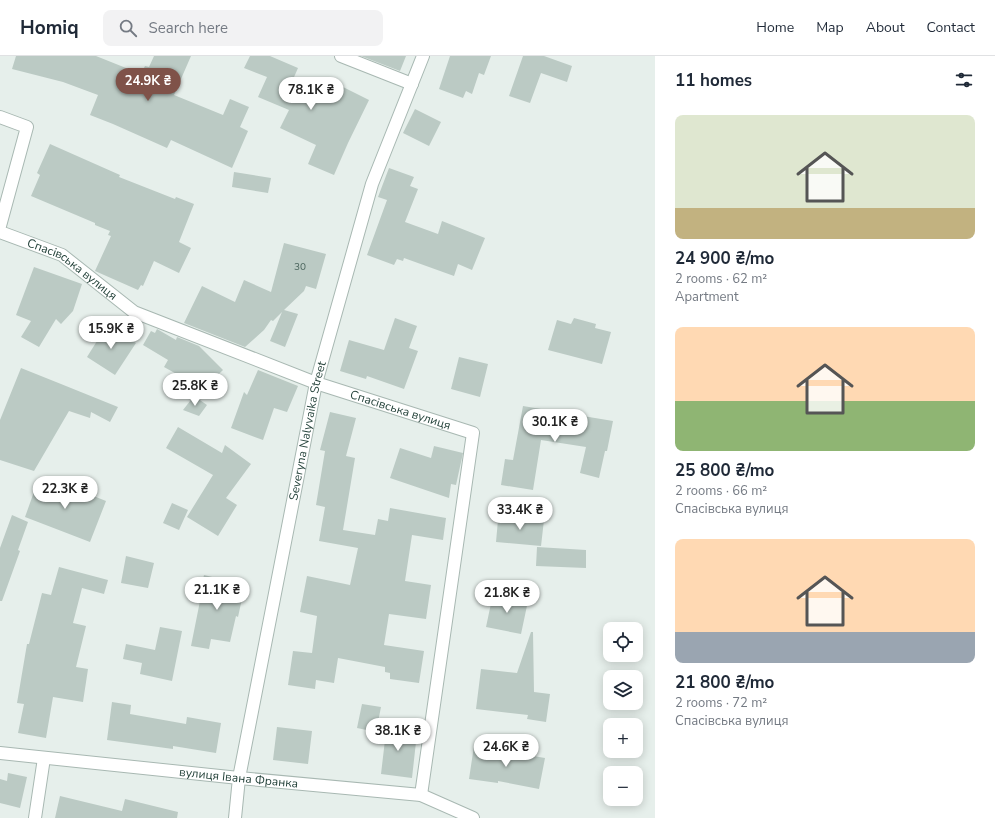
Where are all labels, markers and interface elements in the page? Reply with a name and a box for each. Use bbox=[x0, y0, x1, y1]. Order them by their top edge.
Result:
search box bbox=[103, 10, 383, 46]
text: Homiq bbox=[20, 15, 79, 41]
icon: search bbox=[117, 17, 139, 39]
text: Search here bbox=[149, 18, 228, 38]
text: Home bbox=[756, 18, 794, 37]
text: Map bbox=[816, 18, 844, 37]
text: About bbox=[866, 18, 905, 37]
text: Contact bbox=[927, 18, 975, 37]
pin: 24.9K ₴ bbox=[111, 68, 185, 102]
text: 11 homes bbox=[675, 69, 752, 92]
icon: filters bbox=[953, 69, 975, 91]
text: 24.9K ₴ bbox=[125, 72, 171, 90]
pin: 78.1K ₴ bbox=[274, 77, 348, 111]
text: 78.1K ₴ bbox=[288, 81, 334, 99]
icon: home bbox=[789, 141, 861, 213]
street label: Спасівська вулиця bbox=[25, 235, 121, 304]
text: 24 900 ₴/mo bbox=[675, 247, 774, 270]
house number: 30 bbox=[294, 260, 306, 274]
text: 2 rooms · 62 m² bbox=[675, 270, 767, 288]
text: Apartment bbox=[675, 288, 738, 306]
pin: 15.9K ₴ bbox=[74, 316, 148, 350]
text: 15.9K ₴ bbox=[88, 320, 134, 338]
icon: home bbox=[789, 353, 861, 425]
street label: Severyna Nalyvaika Street bbox=[285, 359, 330, 502]
pin: 25.8K ₴ bbox=[158, 373, 232, 407]
text: 25.8K ₴ bbox=[172, 377, 218, 395]
street label: Спасівська вулиця bbox=[348, 386, 453, 433]
pin: 30.1K ₴ bbox=[518, 409, 592, 443]
text: 30.1K ₴ bbox=[532, 413, 578, 431]
text: 25 800 ₴/mo bbox=[675, 459, 774, 482]
pin: 22.3K ₴ bbox=[28, 476, 102, 510]
text: 22.3K ₴ bbox=[42, 480, 88, 498]
text: 2 rooms · 66 m² bbox=[675, 482, 767, 500]
pin: 33.4K ₴ bbox=[483, 497, 557, 531]
text: Спасівська вулиця bbox=[675, 500, 788, 518]
text: 33.4K ₴ bbox=[497, 501, 543, 519]
icon: home bbox=[789, 565, 861, 637]
pin: 21.1K ₴ bbox=[180, 577, 254, 611]
pin: 21.8K ₴ bbox=[470, 580, 544, 614]
text: 21.1K ₴ bbox=[194, 581, 240, 599]
text: 21.8K ₴ bbox=[484, 584, 530, 602]
map controls bbox=[603, 622, 643, 806]
button: locate bbox=[603, 622, 643, 662]
button: layers bbox=[603, 670, 643, 710]
text: 21 800 ₴/mo bbox=[675, 671, 774, 694]
text: 2 rooms · 72 m² bbox=[675, 694, 767, 712]
text: Спасівська вулиця bbox=[675, 712, 788, 730]
pin: 38.1K ₴ bbox=[361, 718, 435, 752]
button: + bbox=[603, 718, 643, 758]
text: 38.1K ₴ bbox=[375, 722, 421, 740]
pin: 24.6K ₴ bbox=[469, 734, 543, 768]
text: 24.6K ₴ bbox=[483, 738, 529, 756]
street label: вулиця Івана Франка bbox=[178, 764, 299, 791]
button: − bbox=[603, 766, 643, 806]

